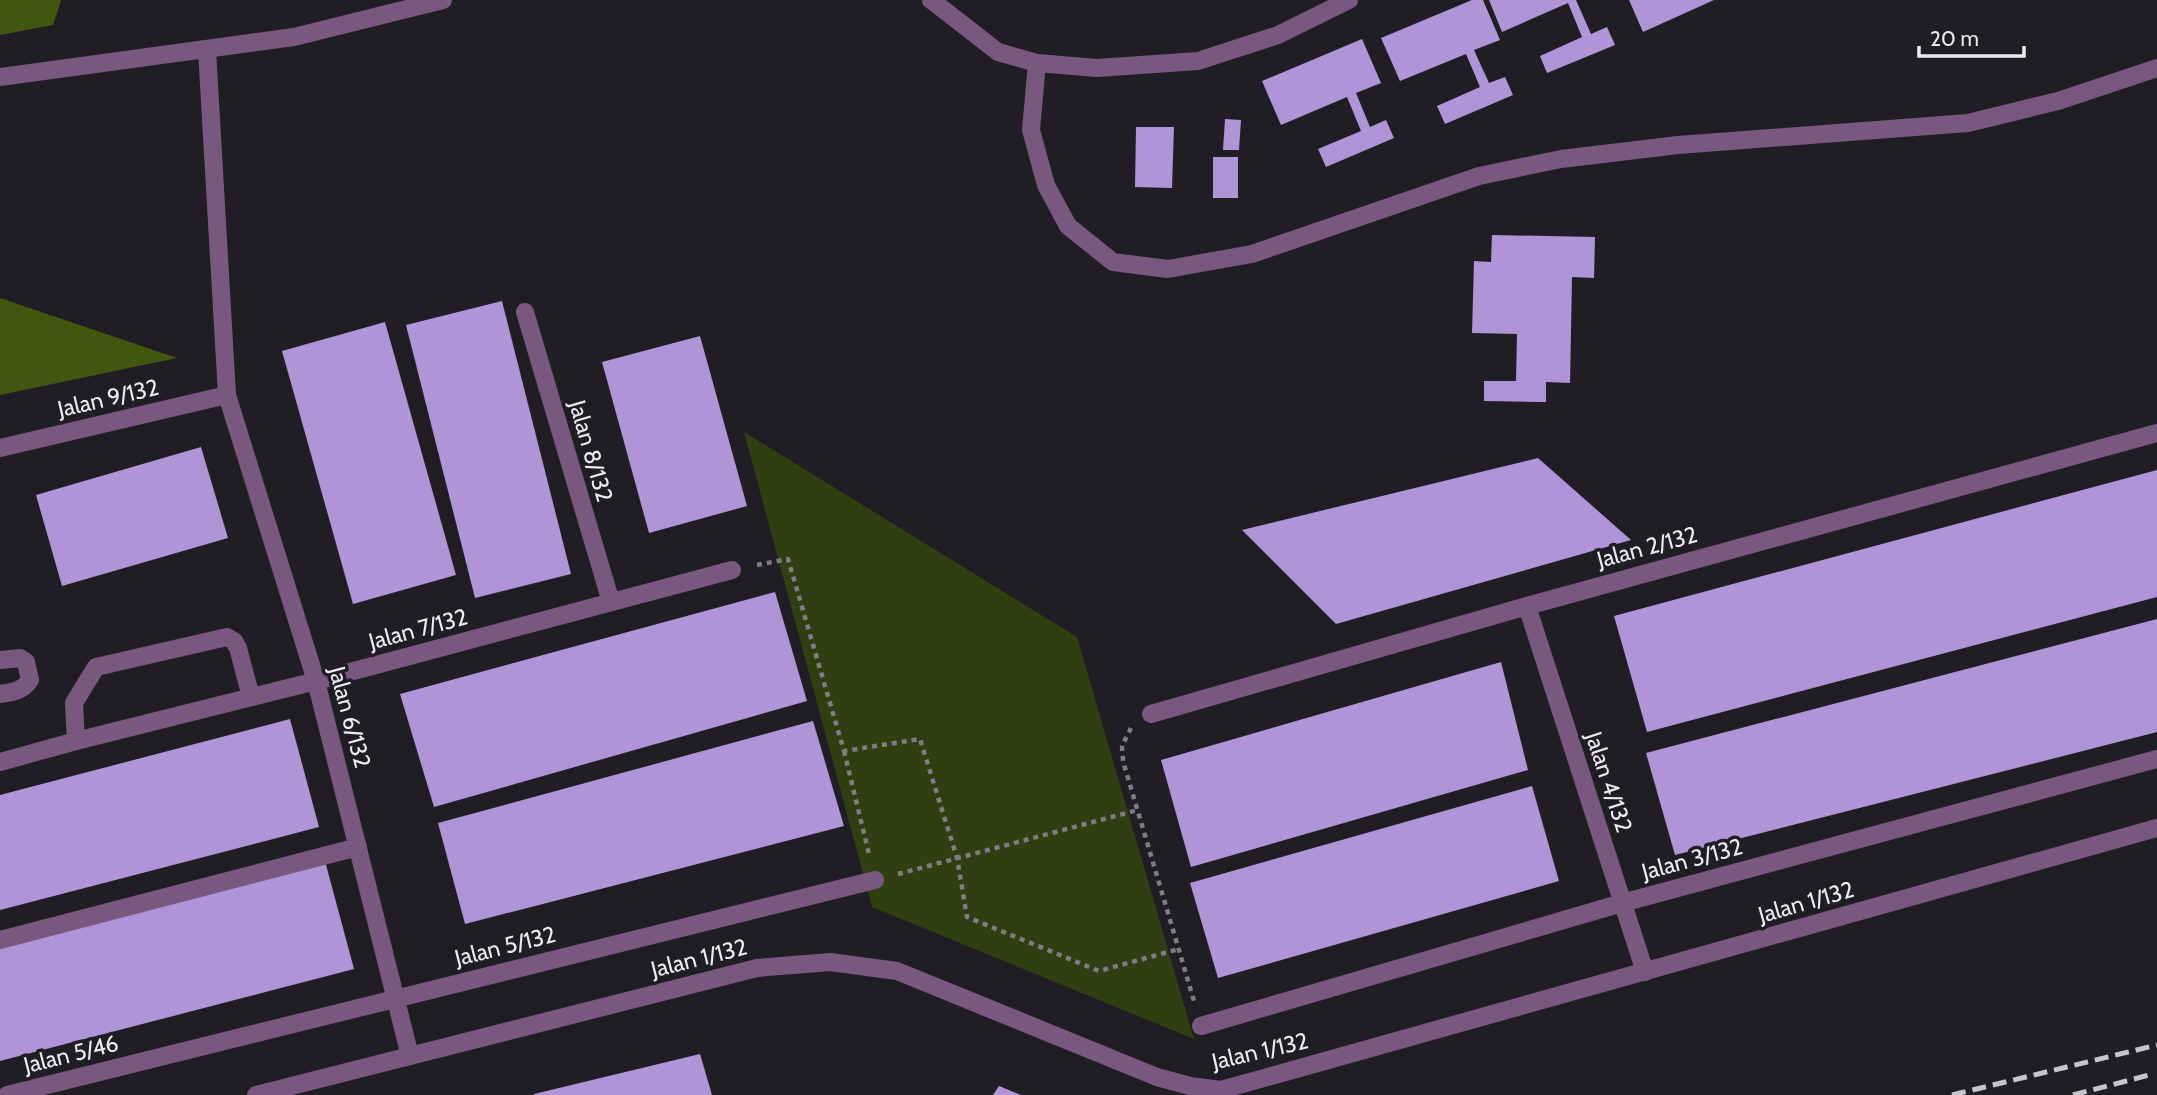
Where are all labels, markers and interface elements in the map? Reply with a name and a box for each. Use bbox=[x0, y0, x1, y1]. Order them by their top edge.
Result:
scale bar bbox=[1919, 14, 2024, 58]
text: 20 m bbox=[1930, 26, 1979, 51]
street label: Jalan 9/132 bbox=[54, 373, 161, 423]
street label: Jalan 8/132 bbox=[563, 396, 619, 505]
street label: Jalan 2/132 bbox=[1593, 520, 1700, 574]
street label: Jalan 7/132 bbox=[365, 602, 470, 656]
street label: Jalan 6/132 bbox=[323, 662, 377, 771]
street label: Jalan 4/132 bbox=[1579, 727, 1638, 836]
street label: Jalan 3/132 bbox=[1638, 832, 1745, 886]
street label: Jalan 1/132 bbox=[1754, 875, 1857, 929]
street label: Jalan 5/132 bbox=[451, 920, 558, 972]
street label: Jalan 1/132 bbox=[647, 933, 750, 984]
street label: Jalan 1/132 bbox=[1208, 1026, 1311, 1076]
street label: Jalan 5/46 bbox=[20, 1029, 121, 1080]

